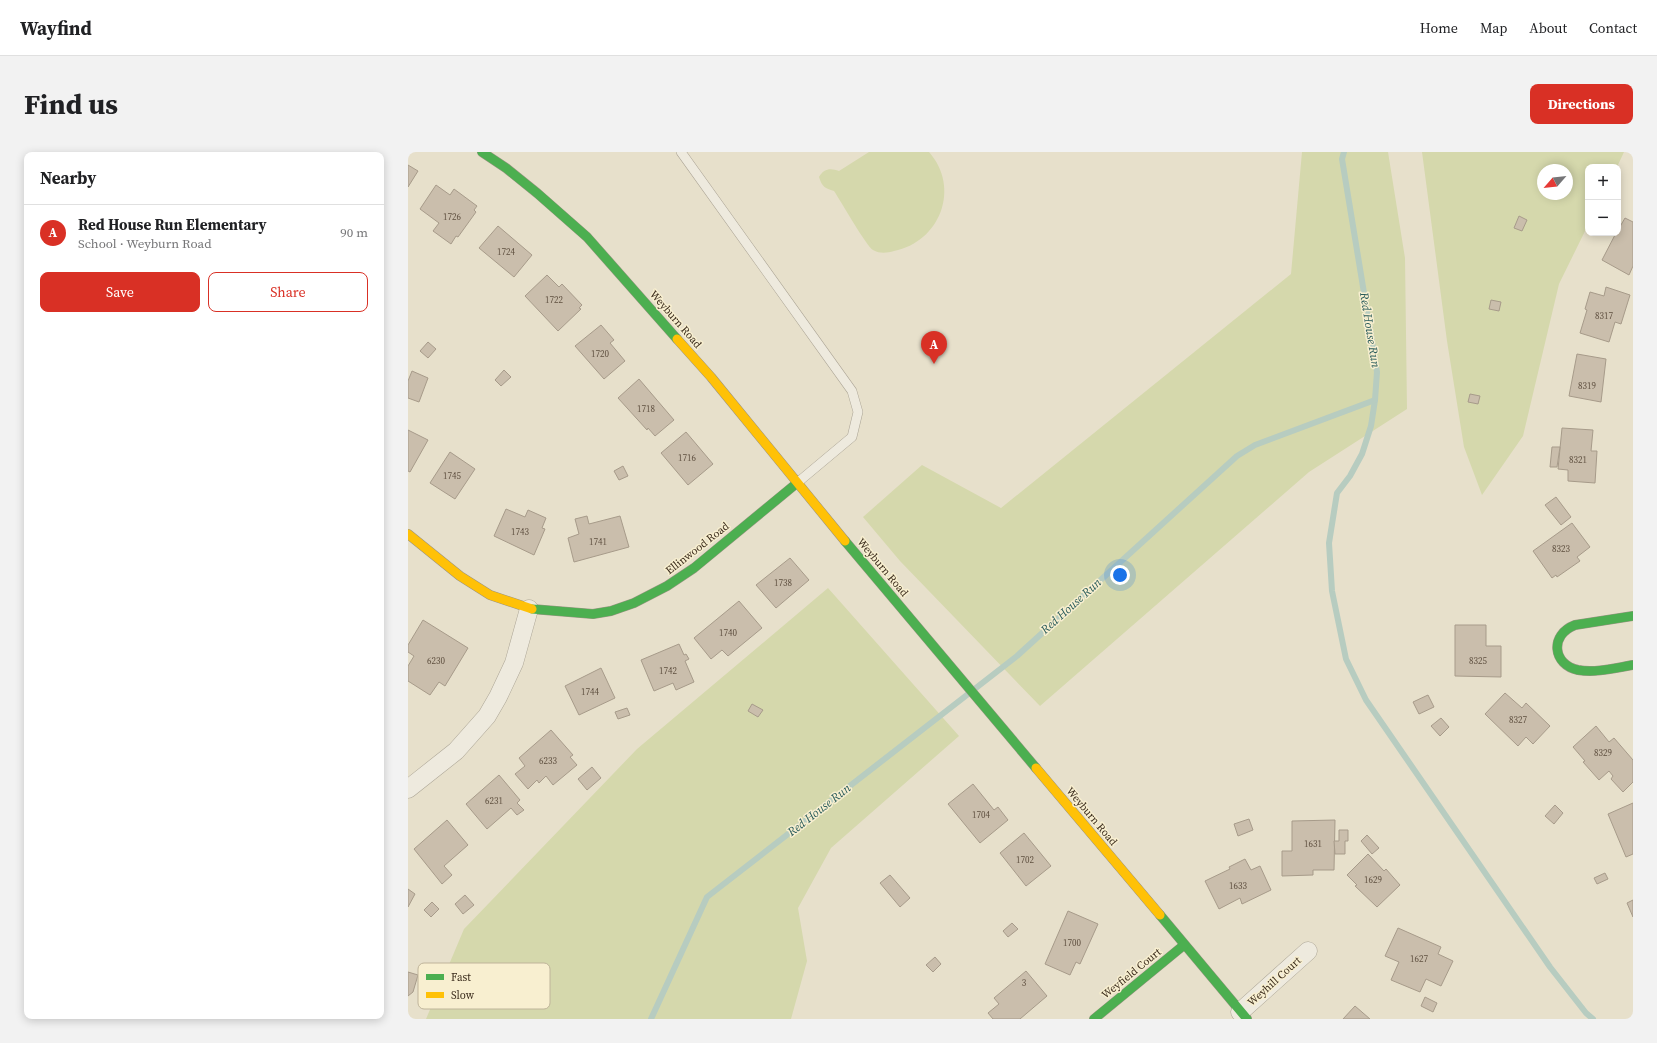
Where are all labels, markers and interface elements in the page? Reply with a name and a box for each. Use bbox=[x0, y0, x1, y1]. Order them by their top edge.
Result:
text: Wayfind bbox=[20, 15, 92, 41]
text: Home bbox=[1420, 18, 1458, 38]
text: Map bbox=[1480, 18, 1507, 38]
text: About bbox=[1529, 18, 1567, 38]
text: Contact bbox=[1589, 18, 1637, 38]
button: Directions bbox=[1530, 84, 1633, 124]
text: Find us bbox=[24, 85, 118, 123]
north arrow bbox=[1537, 164, 1573, 200]
map controls bbox=[1585, 164, 1621, 236]
button: + bbox=[1585, 164, 1621, 200]
text: Nearby bbox=[40, 166, 96, 190]
button: − bbox=[1585, 200, 1621, 236]
house number: 1726 bbox=[443, 211, 461, 223]
text: Red House Run Elementary bbox=[78, 214, 267, 235]
text: A bbox=[49, 224, 57, 241]
text: 90 m bbox=[340, 224, 368, 241]
text: School · Weyburn Road bbox=[78, 235, 212, 252]
house number: 1724 bbox=[497, 246, 515, 258]
button: Save bbox=[40, 272, 200, 312]
button: Share bbox=[208, 272, 368, 312]
street label: Weyburn Road bbox=[646, 287, 705, 352]
water label: Red House Run bbox=[1356, 290, 1384, 369]
house number: 1722 bbox=[545, 294, 563, 306]
house number: 8317 bbox=[1595, 310, 1613, 322]
pin: A bbox=[921, 331, 947, 364]
house number: 1720 bbox=[591, 348, 609, 360]
house number: 8319 bbox=[1578, 380, 1596, 392]
house number: 1718 bbox=[637, 403, 655, 415]
house number: 1716 bbox=[678, 452, 696, 464]
house number: 8321 bbox=[1569, 454, 1587, 466]
house number: 1745 bbox=[443, 470, 461, 482]
street label: Ellinwood Road bbox=[662, 518, 733, 578]
house number: 1743 bbox=[511, 526, 529, 538]
street label: Weyburn Road bbox=[854, 535, 912, 600]
house number: 1741 bbox=[589, 536, 607, 548]
house number: 8323 bbox=[1552, 543, 1570, 555]
your location bbox=[1110, 565, 1130, 585]
water label: Red House Run bbox=[1037, 574, 1105, 638]
house number: 1738 bbox=[774, 577, 792, 589]
house number: 1740 bbox=[719, 627, 737, 639]
house number: 6230 bbox=[427, 655, 445, 667]
house number: 8325 bbox=[1469, 655, 1487, 667]
house number: 1742 bbox=[659, 665, 677, 677]
house number: 1744 bbox=[581, 686, 599, 698]
house number: 8327 bbox=[1509, 714, 1527, 726]
house number: 8329 bbox=[1594, 747, 1612, 759]
house number: 6233 bbox=[539, 755, 557, 767]
water label: Red House Run bbox=[783, 780, 854, 840]
street label: Weyburn Road bbox=[1063, 784, 1121, 849]
house number: 6231 bbox=[485, 795, 503, 807]
house number: 1704 bbox=[972, 809, 990, 821]
house number: 1631 bbox=[1304, 838, 1322, 850]
house number: 1702 bbox=[1016, 854, 1034, 866]
house number: 1629 bbox=[1364, 874, 1382, 886]
house number: 1633 bbox=[1229, 880, 1247, 892]
house number: 1700 bbox=[1063, 937, 1081, 949]
street label: Weyfield Court bbox=[1098, 944, 1165, 1002]
street label: Weyhill Court bbox=[1244, 953, 1305, 1010]
house number: 1627 bbox=[1410, 953, 1428, 965]
legend bbox=[418, 963, 550, 1009]
text: Fast bbox=[451, 970, 471, 985]
house number: 3 bbox=[1022, 977, 1027, 989]
text: Slow bbox=[451, 988, 475, 1003]

